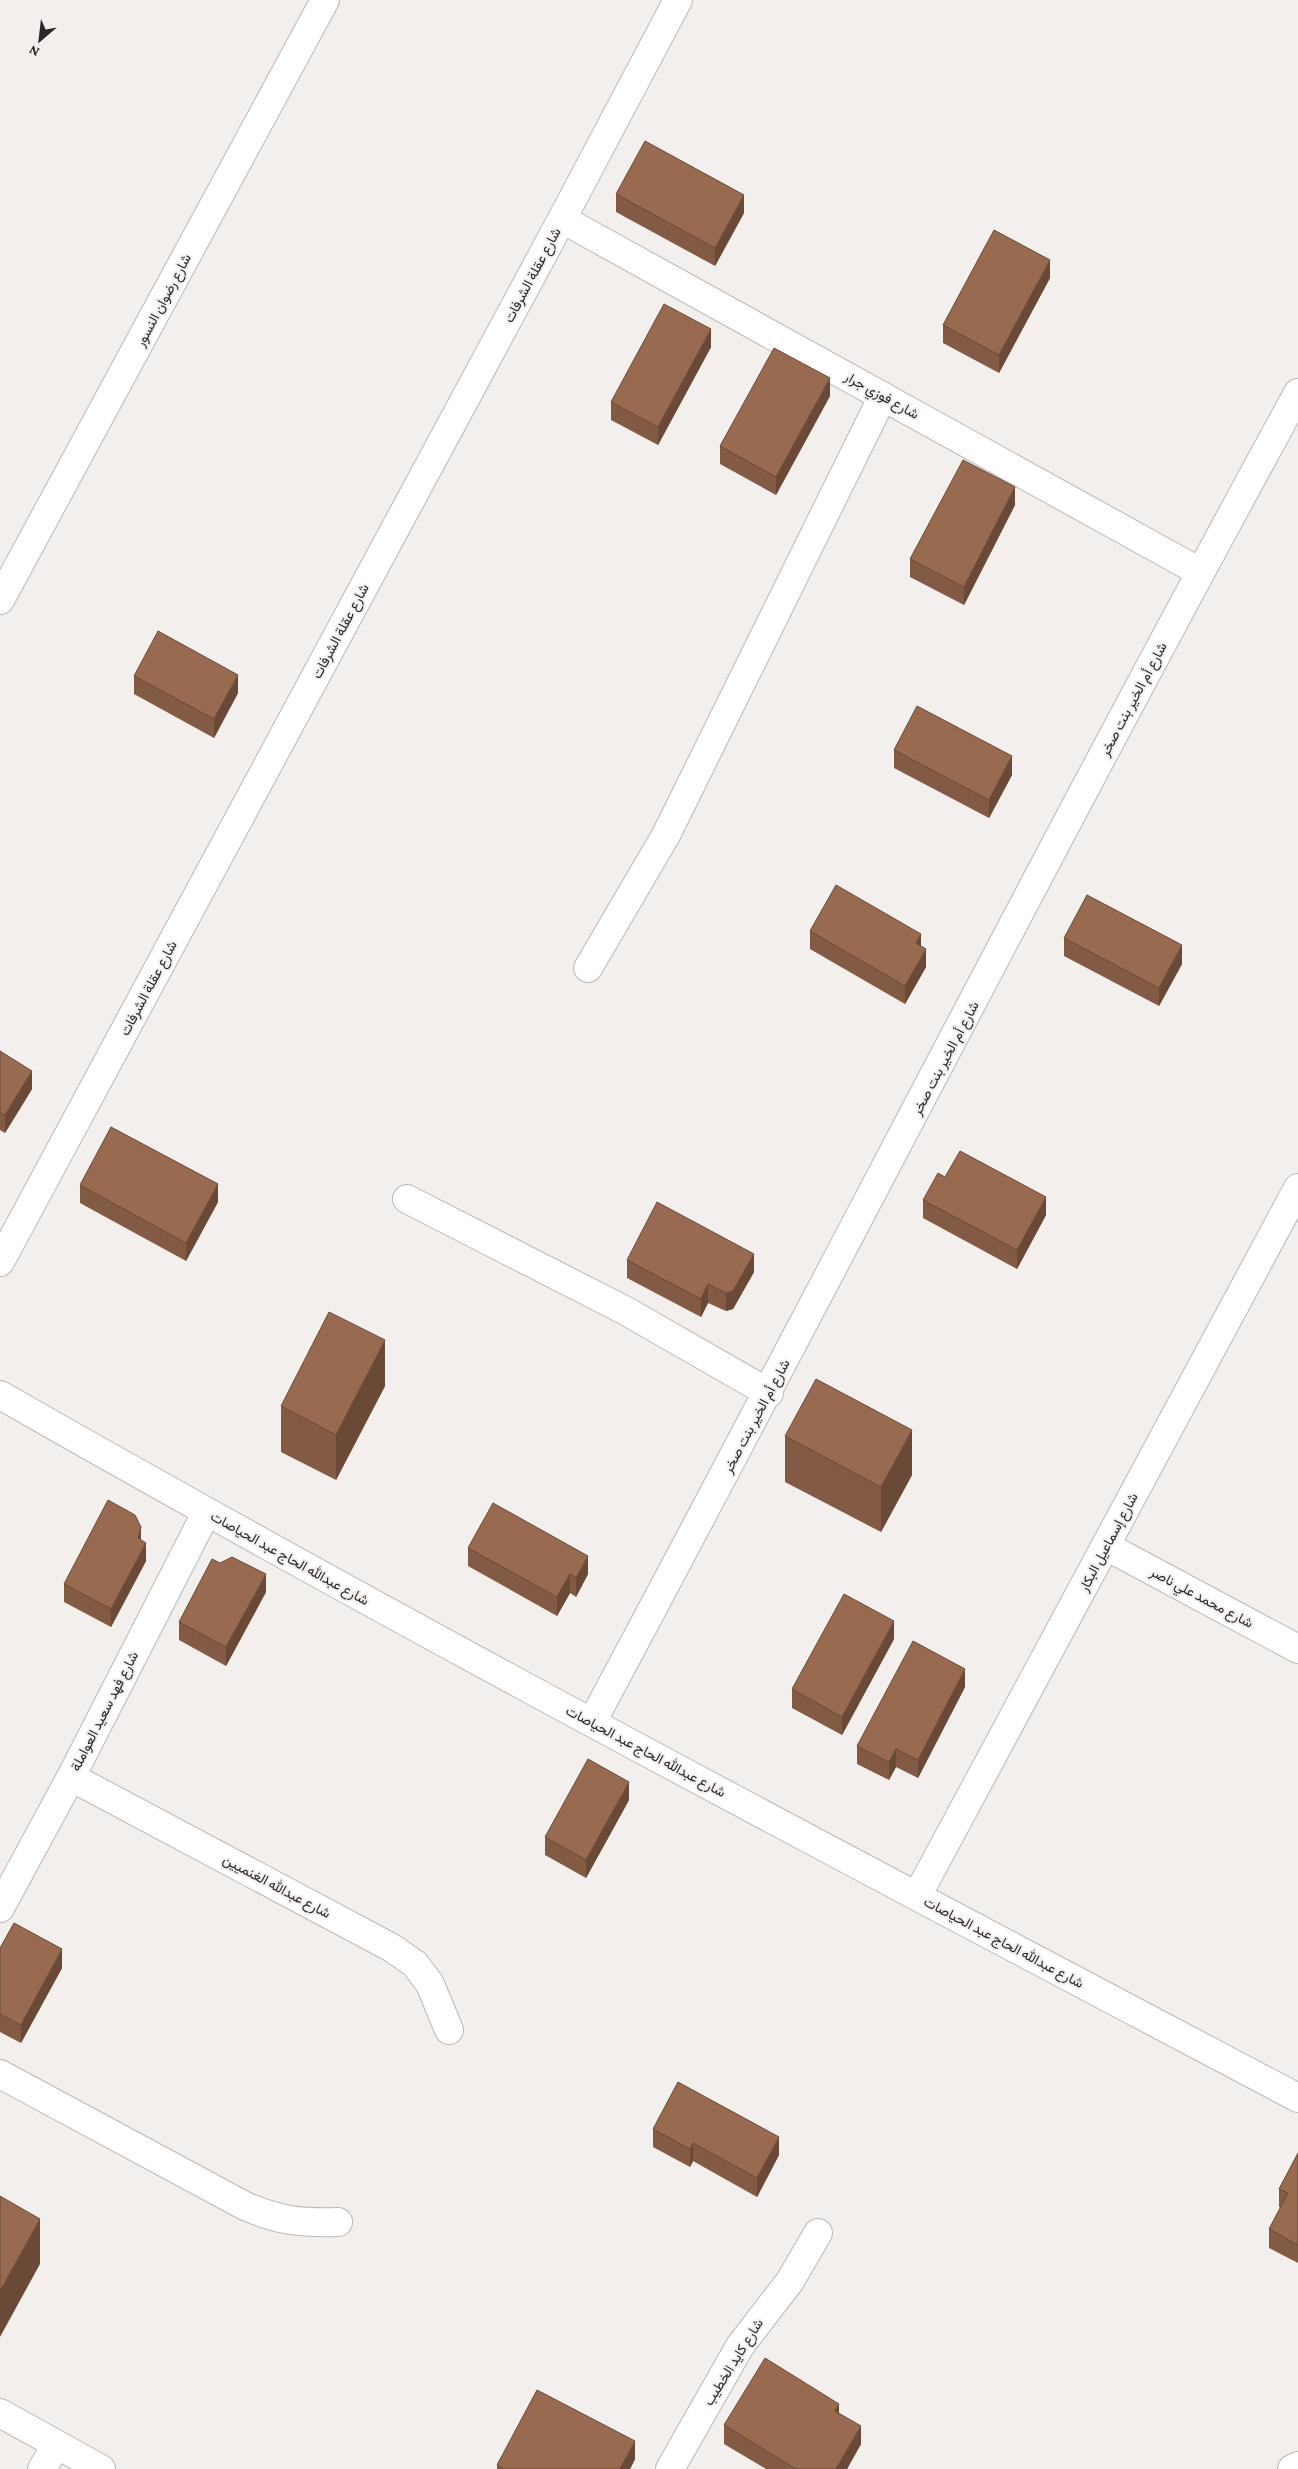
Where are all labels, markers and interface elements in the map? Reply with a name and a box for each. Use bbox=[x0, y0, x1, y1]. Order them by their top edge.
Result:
north arrow bbox=[15, 15, 65, 65]
text: N bbox=[26, 42, 42, 61]
street label: شارع عقلة الشرفات bbox=[500, 225, 566, 327]
street label: شارع رضوان النسور bbox=[131, 251, 197, 351]
street label: شارع فوزي جرار bbox=[839, 368, 922, 426]
street label: شارع عقلة الشرفات bbox=[308, 581, 374, 683]
street label: شارع أم الخير بنت صخر bbox=[1096, 639, 1172, 761]
street label: شارع عقلة الشرفات bbox=[116, 938, 182, 1040]
street label: شارع أم الخير بنت صخر bbox=[908, 998, 984, 1120]
street label: شارع أم الخير بنت صخر bbox=[719, 1356, 795, 1478]
street label: شارع إسماعيل البكار bbox=[1075, 1490, 1143, 1596]
street label: شارع عبدالله الحاج عبد الحياصات bbox=[207, 1508, 372, 1611]
street label: شارع محمد علي ناصر bbox=[1145, 1563, 1256, 1634]
street label: شارع فهد سعيد العواملة bbox=[67, 1648, 144, 1775]
street label: شارع عبدالله الحاج عبد الحياصات bbox=[562, 1702, 729, 1803]
street label: شارع عبدالله الغنميين bbox=[219, 1851, 334, 1924]
street label: شارع عبدالله الحاج عبد الحياصات bbox=[920, 1893, 1087, 1994]
street label: شارع كايد الخطيب bbox=[700, 2316, 769, 2410]

